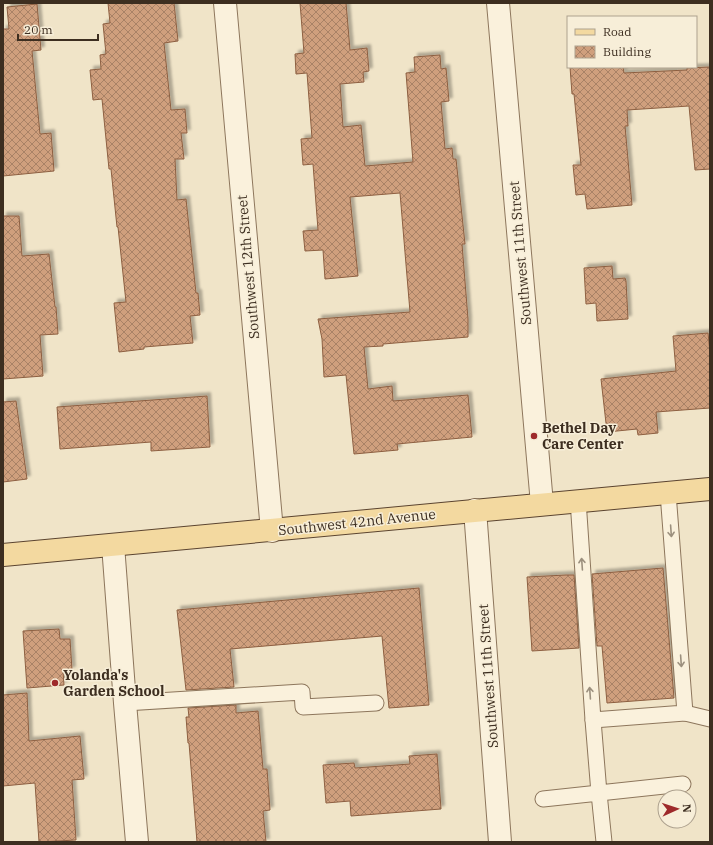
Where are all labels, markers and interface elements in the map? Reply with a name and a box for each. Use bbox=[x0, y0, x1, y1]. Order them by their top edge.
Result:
scale bar bbox=[18, 16, 98, 42]
legend bbox=[567, 16, 697, 68]
text: 20 m bbox=[24, 22, 53, 37]
text: Road bbox=[603, 24, 632, 39]
text: Building bbox=[603, 44, 651, 59]
street label: Southwest 11th Street bbox=[505, 180, 535, 326]
street label: Southwest 12th Street bbox=[233, 194, 263, 340]
place label: Bethel Day Care Center bbox=[542, 419, 624, 453]
marker: Bethel Day Care Center bbox=[529, 431, 539, 441]
street label: Southwest 42nd Avenue bbox=[277, 505, 437, 539]
one-way arrow bbox=[668, 524, 675, 537]
one-way arrow bbox=[578, 558, 585, 571]
street label: Southwest 11th Street bbox=[474, 603, 502, 749]
one-way arrow bbox=[678, 654, 685, 667]
place label: Yolanda's Garden School bbox=[63, 666, 165, 700]
marker: Yolanda's Garden School bbox=[50, 678, 60, 688]
one-way arrow bbox=[587, 687, 594, 700]
north arrow bbox=[657, 789, 697, 829]
text: N bbox=[680, 804, 694, 813]

